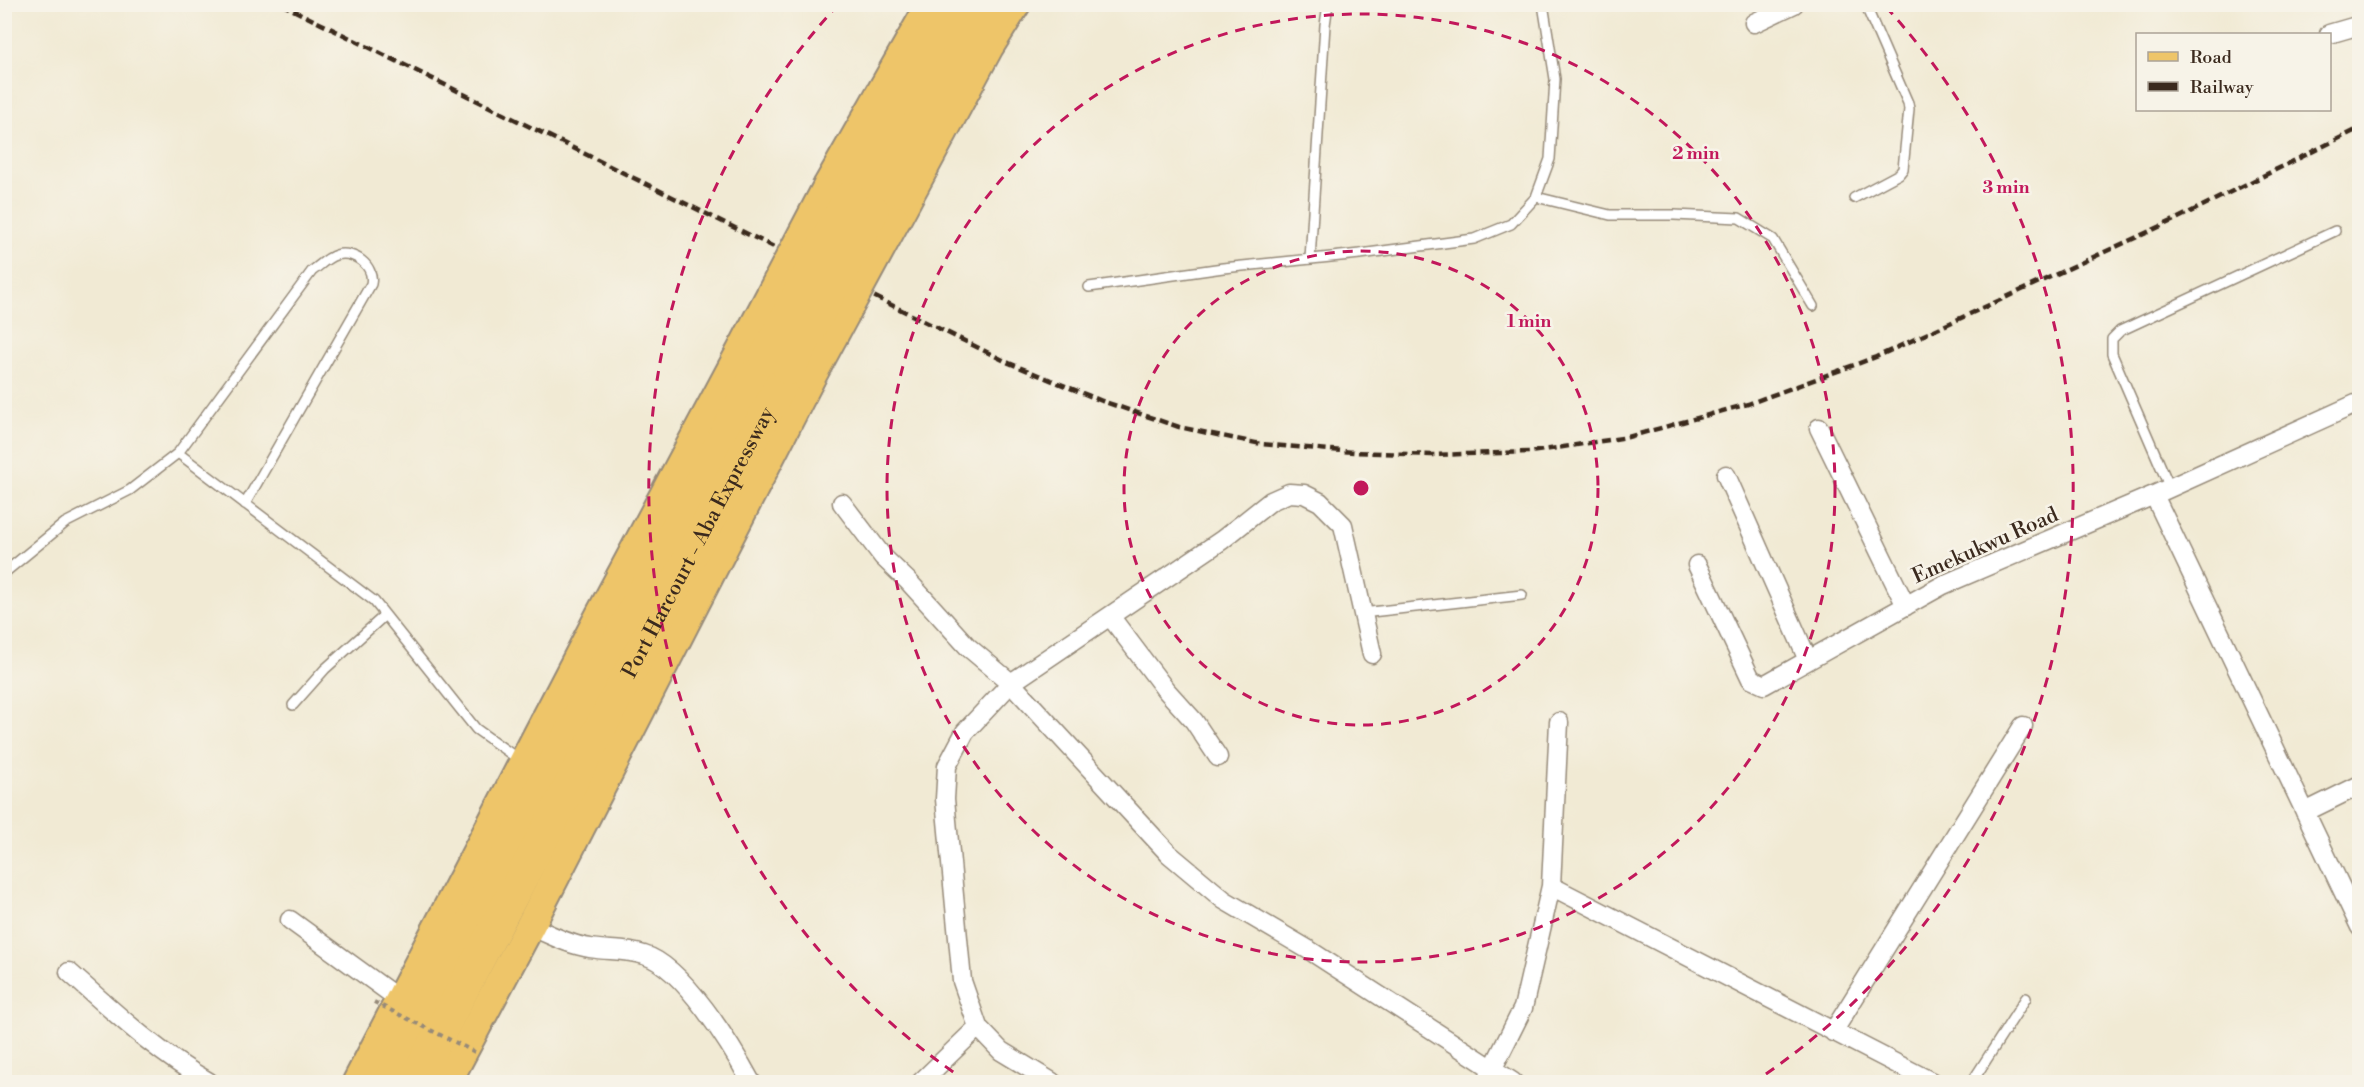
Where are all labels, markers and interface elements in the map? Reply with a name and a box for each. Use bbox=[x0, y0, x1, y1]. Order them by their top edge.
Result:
legend bbox=[2136, 33, 2331, 111]
text: Road bbox=[2190, 46, 2233, 69]
text: Railway bbox=[2190, 76, 2254, 99]
text: 2 min bbox=[1672, 142, 1720, 165]
text: 3 min bbox=[1983, 176, 2029, 199]
text: 1 min bbox=[1507, 310, 1551, 333]
street label: Port Harcourt - Aba Expressway bbox=[617, 402, 781, 683]
centre of rings bbox=[1351, 478, 1371, 498]
street label: Emekukwu Road bbox=[1908, 502, 2063, 590]

